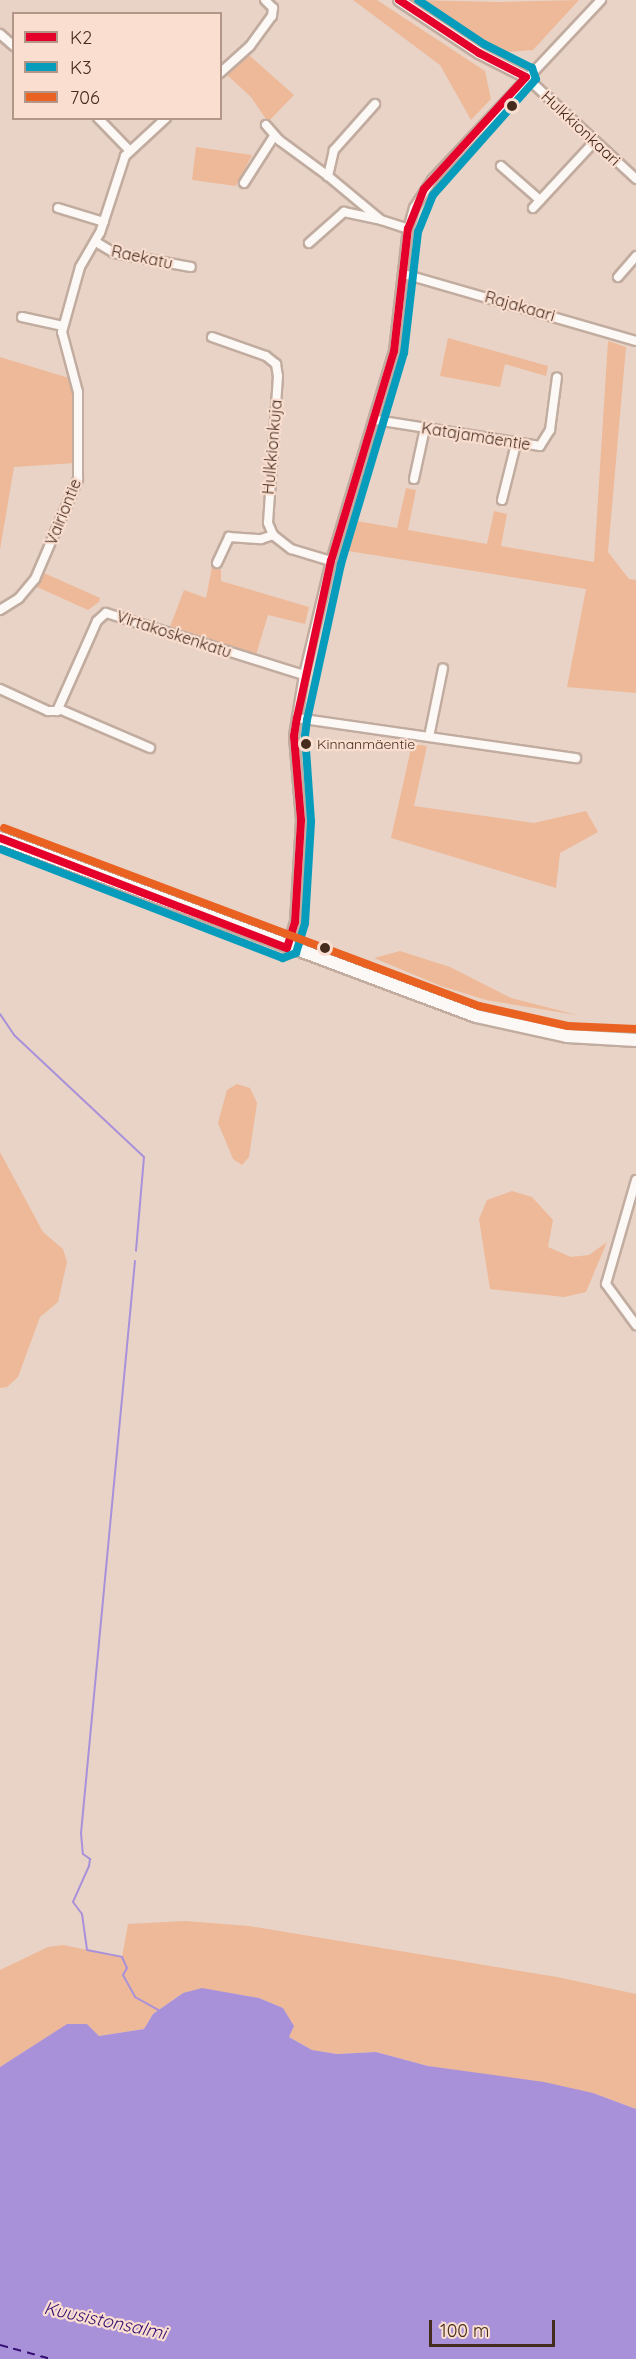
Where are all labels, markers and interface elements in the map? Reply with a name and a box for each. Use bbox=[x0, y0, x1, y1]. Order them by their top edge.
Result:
legend bbox=[12, 12, 222, 120]
text: K2 bbox=[70, 26, 92, 49]
text: K3 bbox=[70, 56, 92, 79]
text: 706 bbox=[70, 86, 100, 109]
street label: Hulkkionkaari bbox=[537, 86, 625, 170]
unlabelled marker bbox=[506, 100, 518, 112]
street label: Raekatu bbox=[110, 241, 174, 273]
street label: Rajakaari bbox=[483, 287, 557, 325]
street label: Hulkkionkuja bbox=[258, 399, 286, 495]
street label: Katajamäentie bbox=[420, 418, 532, 454]
street label: Vairiontie bbox=[41, 476, 85, 548]
street label: Virtakoskenkatu bbox=[114, 606, 234, 662]
place label: Kinnanmäentie bbox=[317, 736, 415, 752]
marker: Kinnanmäentie bbox=[300, 738, 312, 750]
unlabelled marker bbox=[319, 942, 331, 954]
water label: Kuusistonsalmi bbox=[42, 2298, 168, 2344]
scale bar bbox=[432, 2308, 558, 2346]
text: 100 m bbox=[440, 2319, 489, 2342]

